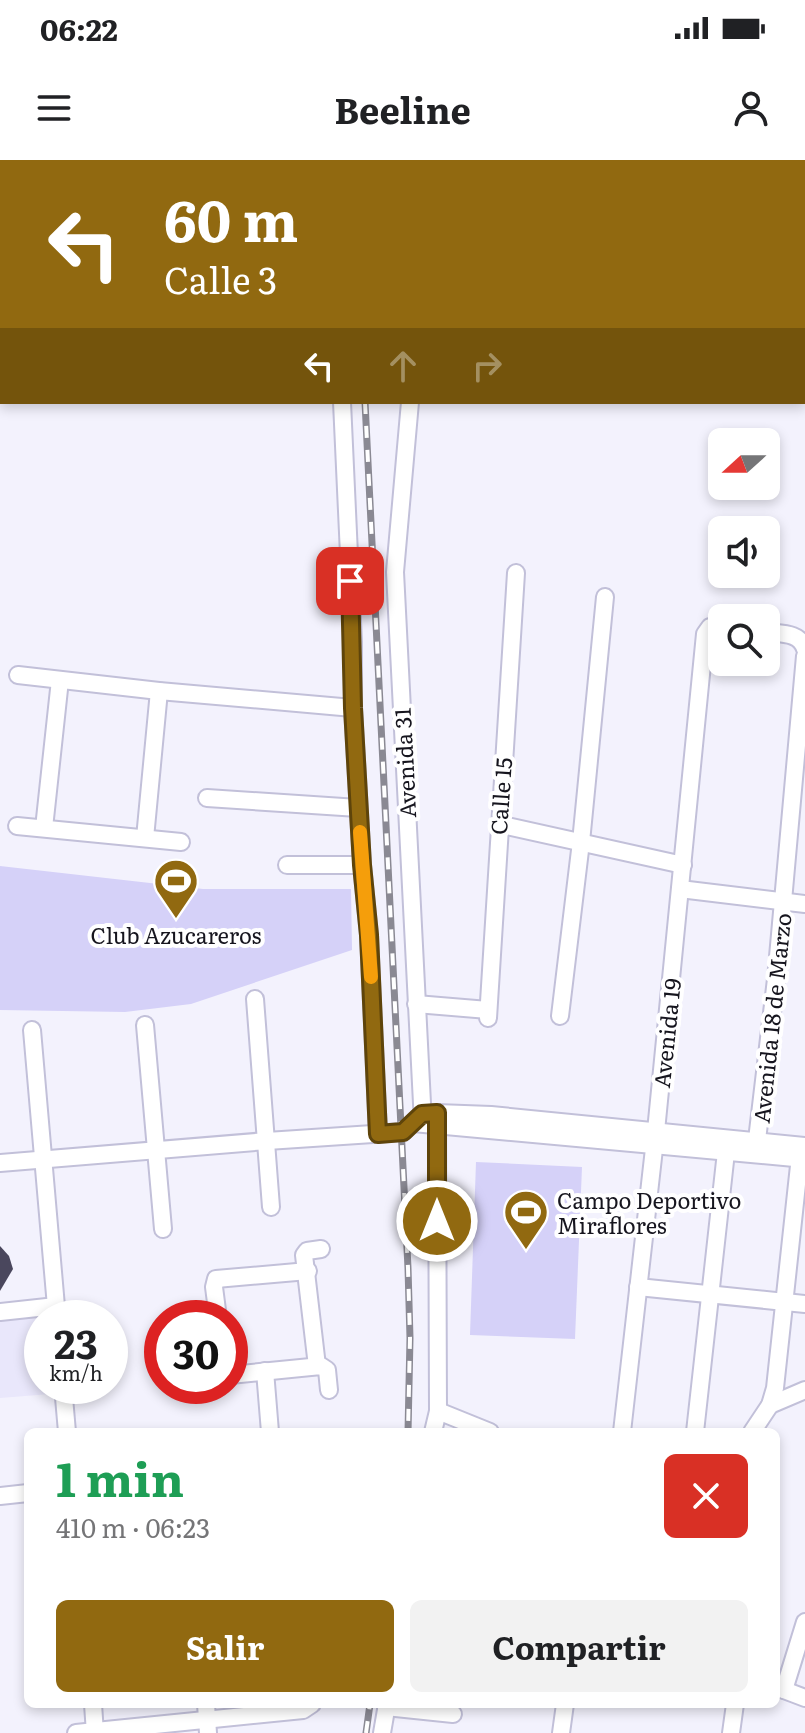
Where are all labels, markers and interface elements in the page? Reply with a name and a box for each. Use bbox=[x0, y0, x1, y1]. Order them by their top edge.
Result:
text: 06:22 bbox=[40, 6, 118, 50]
text: Beeline bbox=[334, 82, 471, 135]
icon: menu bbox=[32, 86, 76, 130]
icon: person bbox=[729, 86, 773, 130]
text: 60 m bbox=[164, 176, 298, 259]
icon: left bbox=[32, 192, 136, 296]
text: Calle 3 bbox=[164, 252, 277, 305]
icon: left bbox=[297, 344, 341, 388]
icon: ahead bbox=[381, 344, 425, 388]
icon: right bbox=[465, 344, 509, 388]
north arrow bbox=[708, 428, 780, 500]
map controls bbox=[708, 428, 780, 676]
button: sound bbox=[708, 516, 780, 588]
pin bbox=[316, 547, 384, 615]
icon: arrive bbox=[328, 559, 372, 603]
button: search bbox=[708, 604, 780, 676]
street label: Avenida 31 bbox=[385, 707, 423, 819]
street label: Calle 15 bbox=[481, 756, 519, 836]
sports icon: Club Azucareros bbox=[152, 857, 200, 920]
street label: Avenida 18 de Marzo bbox=[744, 911, 798, 1125]
place label: Club Azucareros bbox=[91, 918, 262, 951]
street label: Avenida 19 bbox=[644, 977, 688, 1089]
position arrow bbox=[395, 1179, 479, 1263]
place label: Campo Deportivo Miraflores bbox=[557, 1183, 741, 1241]
sports icon: Campo Deportivo Miraflores bbox=[502, 1188, 550, 1251]
speed limit sign: 30 bbox=[144, 1300, 248, 1404]
text: 23 bbox=[54, 1312, 98, 1371]
text: km/h bbox=[49, 1357, 103, 1387]
text: 1 min bbox=[56, 1441, 184, 1512]
button: close bbox=[664, 1454, 748, 1538]
text: 410 m · 06:23 bbox=[56, 1507, 210, 1546]
button: Salir bbox=[56, 1600, 394, 1692]
button: Compartir bbox=[410, 1600, 748, 1692]

